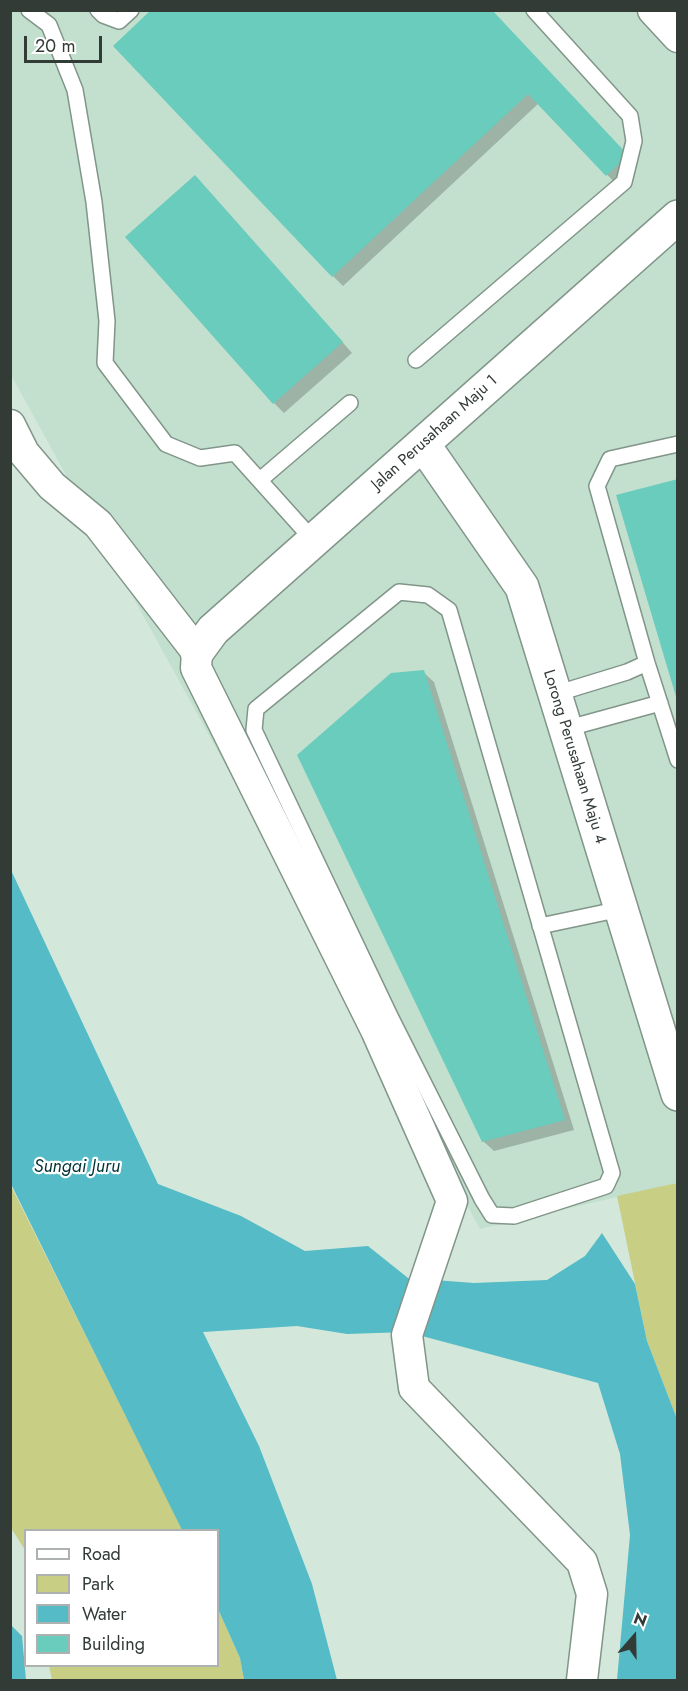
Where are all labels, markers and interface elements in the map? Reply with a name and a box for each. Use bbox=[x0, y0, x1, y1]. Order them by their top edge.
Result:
scale bar bbox=[27, 24, 105, 62]
text: 20 m bbox=[35, 33, 75, 59]
street label: Jalan Perusahaan Maju 1 bbox=[368, 371, 502, 495]
street label: Lorong Perusahaan Maju 4 bbox=[538, 668, 610, 846]
water label: Sungai Juru bbox=[34, 1157, 120, 1179]
legend bbox=[24, 1529, 219, 1667]
text: Road bbox=[82, 1541, 121, 1567]
text: Park bbox=[82, 1571, 114, 1597]
text: Water bbox=[82, 1601, 126, 1627]
north arrow bbox=[604, 1607, 664, 1667]
text: N bbox=[630, 1607, 650, 1633]
text: Building bbox=[82, 1631, 145, 1657]

